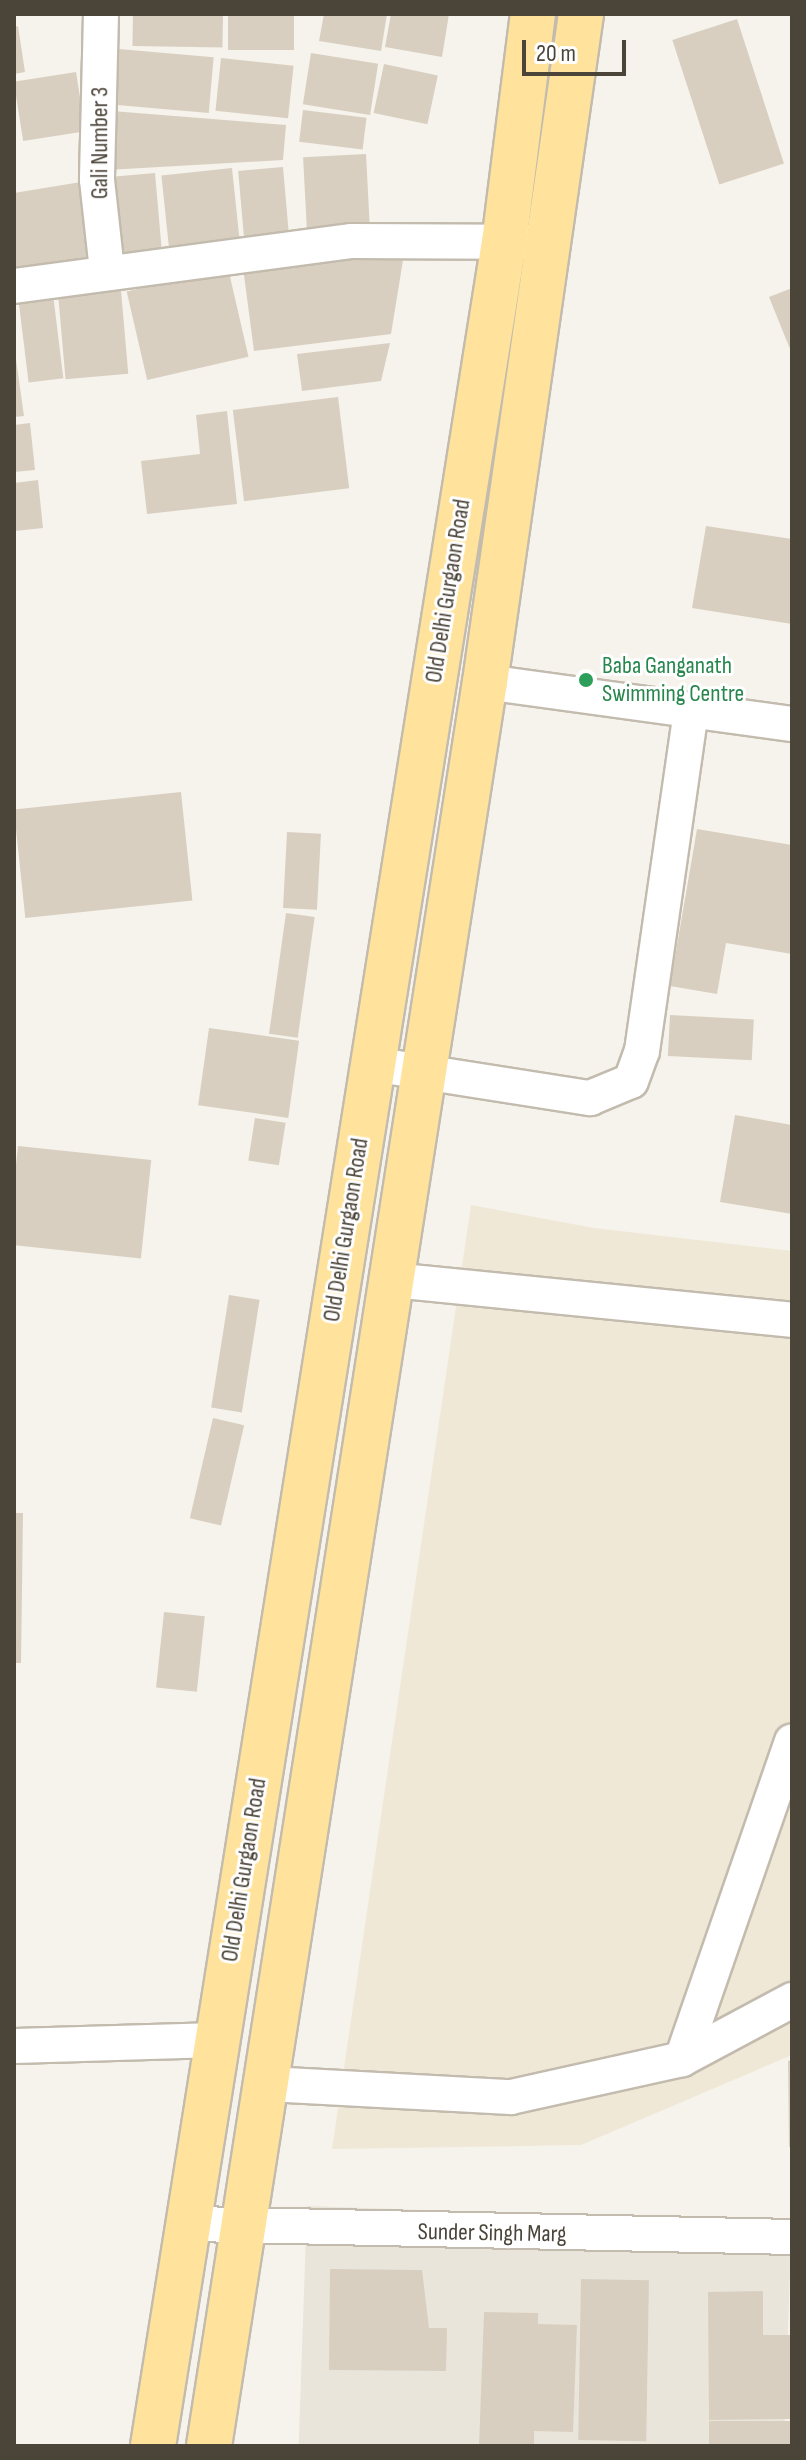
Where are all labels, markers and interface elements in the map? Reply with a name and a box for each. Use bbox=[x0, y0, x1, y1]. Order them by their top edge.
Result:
scale bar bbox=[526, 24, 630, 74]
text: 20 m bbox=[536, 39, 576, 68]
street label: Gali Number 3 bbox=[86, 87, 114, 199]
street label: Old Delhi Gurgaon Road bbox=[419, 497, 477, 685]
place label: Baba Ganganath Swimming Centre bbox=[602, 652, 744, 708]
marker: Baba Ganganath Swimming Centre bbox=[577, 671, 595, 689]
street label: Old Delhi Gurgaon Road bbox=[317, 1136, 375, 1324]
street label: Old Delhi Gurgaon Road bbox=[215, 1776, 273, 1964]
street label: Sunder Singh Marg bbox=[417, 2217, 567, 2249]

